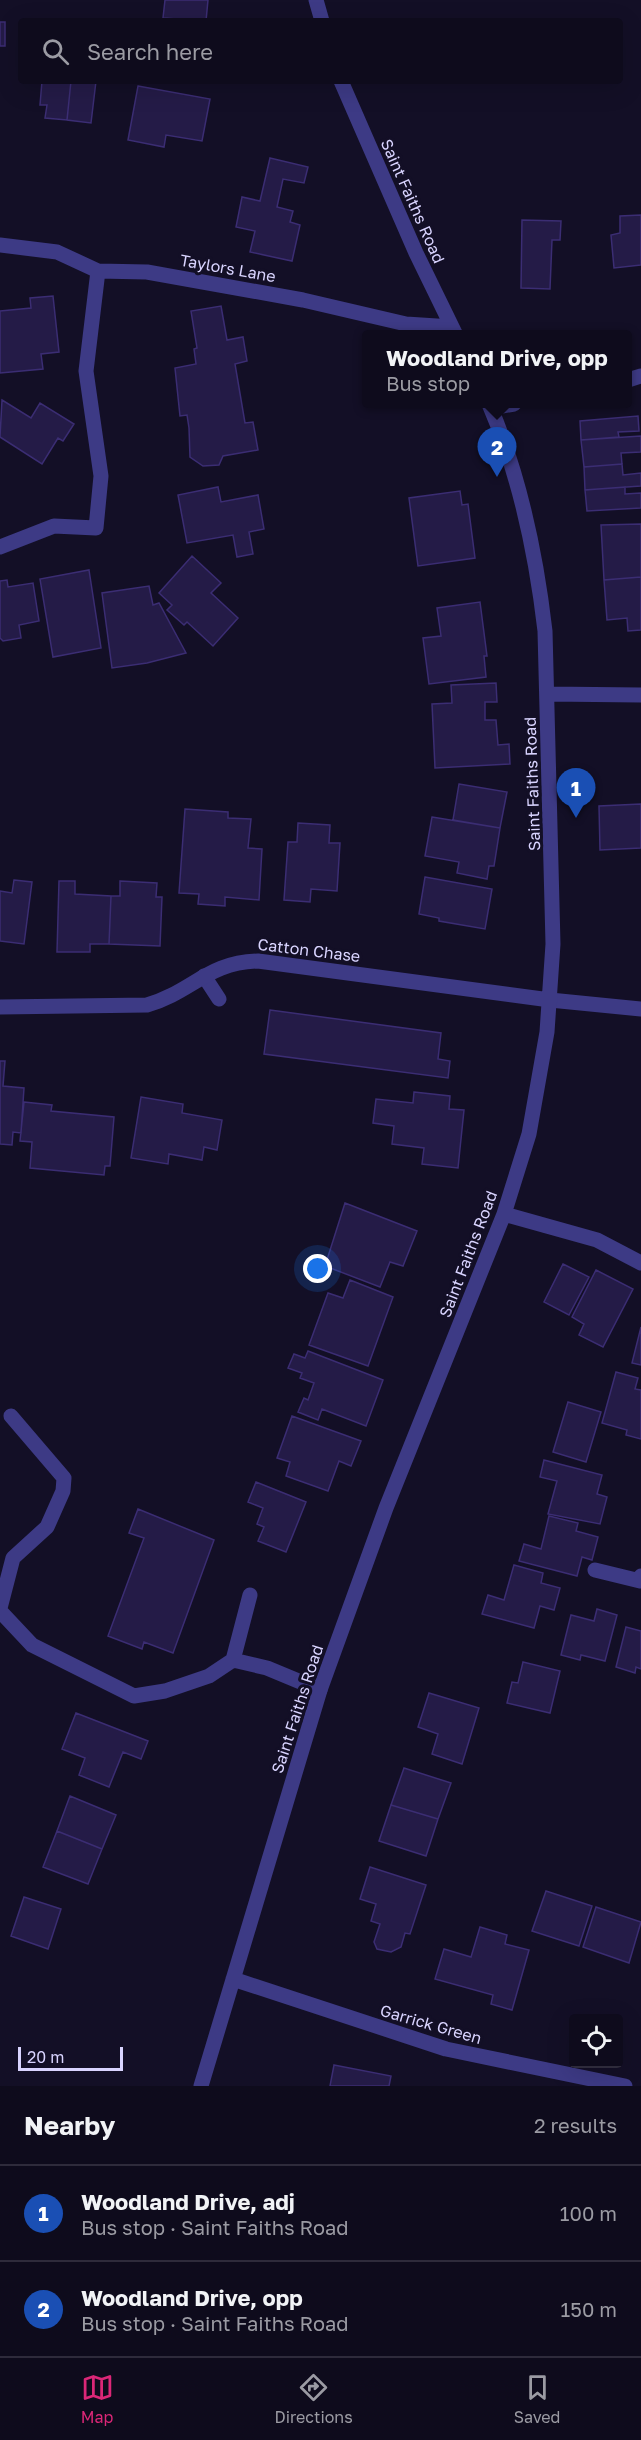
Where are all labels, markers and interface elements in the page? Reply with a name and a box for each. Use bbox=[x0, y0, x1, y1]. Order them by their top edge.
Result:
search box bbox=[18, 18, 623, 84]
icon: search bbox=[39, 35, 72, 68]
text: Search here bbox=[87, 38, 213, 65]
street label: Saint Faiths Road bbox=[377, 136, 449, 266]
street label: Taylors Lane bbox=[179, 250, 277, 286]
popup bbox=[362, 330, 632, 408]
text: Woodland Drive, opp bbox=[386, 344, 608, 371]
text: Bus stop bbox=[386, 371, 470, 395]
pin: 2 bbox=[478, 428, 516, 477]
street label: Saint Faiths Road bbox=[520, 717, 544, 851]
pin: 1 bbox=[556, 768, 596, 818]
street label: Catton Chase bbox=[256, 934, 362, 966]
street label: Saint Faiths Road bbox=[435, 1188, 501, 1320]
your location bbox=[303, 1254, 332, 1283]
street label: Saint Faiths Road bbox=[267, 1642, 327, 1776]
street label: Garrick Green bbox=[378, 2000, 484, 2048]
map controls bbox=[569, 2014, 623, 2068]
button: locate bbox=[569, 2014, 623, 2068]
scale bar bbox=[18, 2044, 123, 2072]
text: 20 m bbox=[27, 2047, 64, 2067]
text: Nearby bbox=[24, 2110, 115, 2141]
text: 2 results bbox=[534, 2113, 617, 2137]
text: Woodland Drive, adj bbox=[81, 2188, 295, 2215]
text: 1 bbox=[38, 2201, 49, 2225]
text: 100 m bbox=[560, 2201, 617, 2225]
text: Bus stop · Saint Faiths Road bbox=[81, 2215, 349, 2239]
text: Woodland Drive, opp bbox=[81, 2284, 303, 2311]
text: 2 bbox=[37, 2297, 50, 2321]
text: 150 m bbox=[561, 2297, 617, 2321]
text: Bus stop · Saint Faiths Road bbox=[81, 2311, 349, 2335]
tab: Map bbox=[81, 2371, 114, 2427]
tab: Directions bbox=[275, 2371, 353, 2427]
tab: Saved bbox=[514, 2371, 560, 2427]

